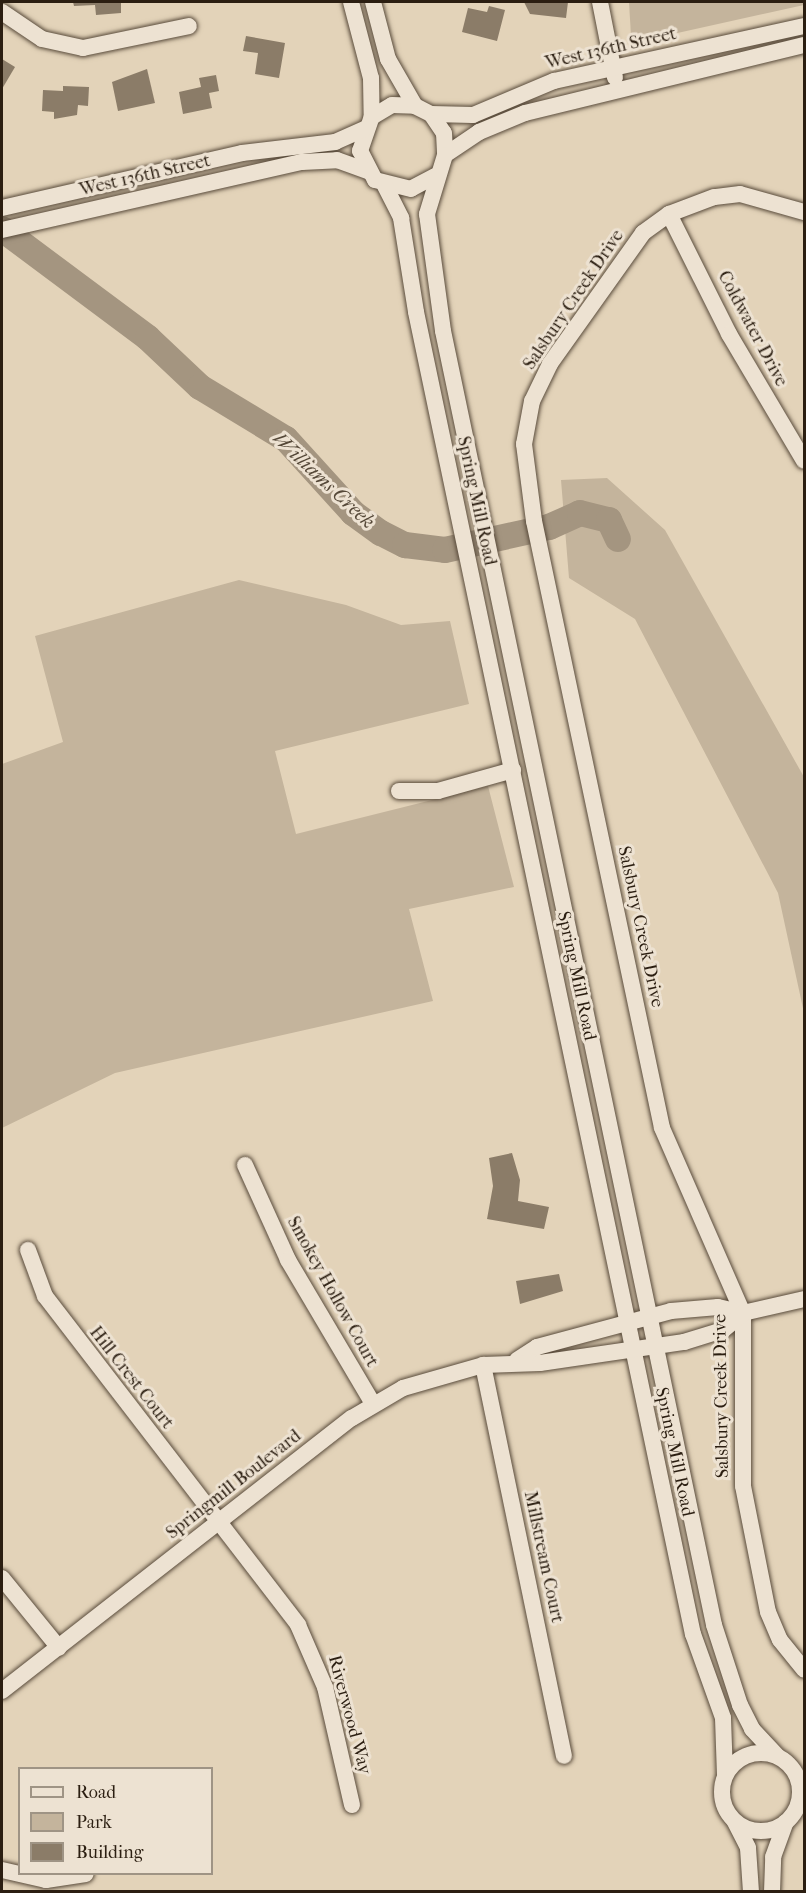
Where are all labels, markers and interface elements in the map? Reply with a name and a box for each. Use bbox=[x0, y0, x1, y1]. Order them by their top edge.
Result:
street label: West 136th Street bbox=[543, 23, 679, 75]
street label: West 136th Street bbox=[77, 150, 213, 202]
street label: Salsbury Creek Drive bbox=[519, 226, 629, 374]
street label: Coldwater Drive bbox=[712, 267, 792, 391]
water label: Williams Creek bbox=[268, 427, 380, 533]
street label: Spring Mill Road bbox=[452, 434, 500, 568]
street label: Salsbury Creek Drive bbox=[612, 844, 668, 1010]
street label: Spring Mill Road bbox=[552, 909, 600, 1043]
street label: Smokey Hollow Court bbox=[282, 1213, 382, 1371]
street label: Salsbury Creek Drive bbox=[710, 1314, 734, 1478]
street label: Hill Crest Court bbox=[84, 1322, 178, 1434]
street label: Spring Mill Road bbox=[650, 1385, 698, 1519]
street label: Springmill Boulevard bbox=[162, 1426, 306, 1544]
street label: Millstream Court bbox=[519, 1489, 567, 1625]
street label: Riverwood Way bbox=[323, 1653, 375, 1777]
legend bbox=[18, 1767, 213, 1875]
text: Road bbox=[76, 1782, 116, 1803]
text: Park bbox=[76, 1812, 112, 1833]
text: Building bbox=[76, 1842, 143, 1863]

